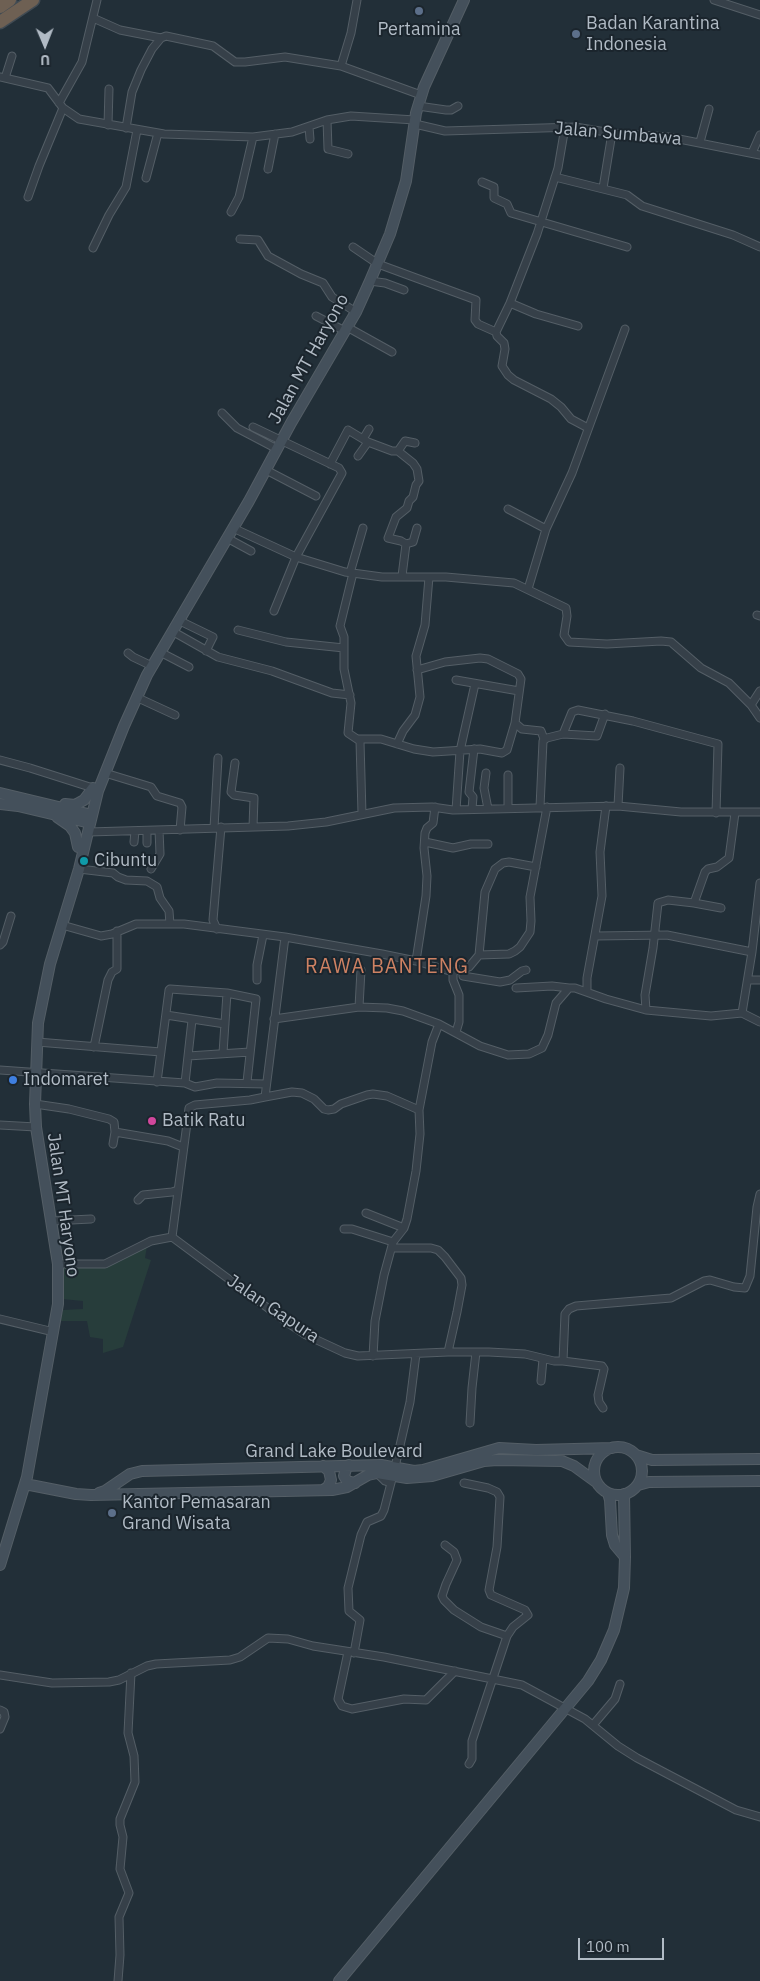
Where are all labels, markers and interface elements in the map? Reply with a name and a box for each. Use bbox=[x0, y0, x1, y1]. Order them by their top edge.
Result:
marker: Pertamina bbox=[413, 5, 425, 17]
place label: Badan Karantina Indonesia bbox=[586, 13, 720, 56]
place label: Pertamina bbox=[377, 19, 461, 41]
north arrow bbox=[20, 20, 70, 70]
marker: Badan Karantina Indonesia bbox=[570, 28, 582, 40]
text: U bbox=[40, 51, 50, 69]
street label: Jalan Sumbawa bbox=[554, 118, 682, 150]
street label: Jalan MT Haryono bbox=[264, 290, 354, 428]
place label: Cibuntu bbox=[94, 850, 157, 872]
marker: Cibuntu bbox=[78, 855, 90, 867]
district label: RAWA BANTENG bbox=[304, 955, 470, 979]
place label: Indomaret bbox=[23, 1069, 109, 1091]
marker: Indomaret bbox=[7, 1074, 19, 1086]
place label: Batik Ratu bbox=[162, 1110, 245, 1132]
marker: Batik Ratu bbox=[146, 1115, 158, 1127]
street label: Jalan MT Haryono bbox=[42, 1132, 84, 1278]
street label: Jalan Gapura bbox=[223, 1270, 323, 1348]
street label: Grand Lake Boulevard bbox=[245, 1441, 423, 1463]
place label: Kantor Pemasaran Grand Wisata bbox=[122, 1492, 271, 1535]
marker: Kantor Pemasaran Grand Wisata bbox=[106, 1507, 118, 1519]
scale bar bbox=[580, 1928, 666, 1960]
text: 100 m bbox=[586, 1937, 630, 1956]

